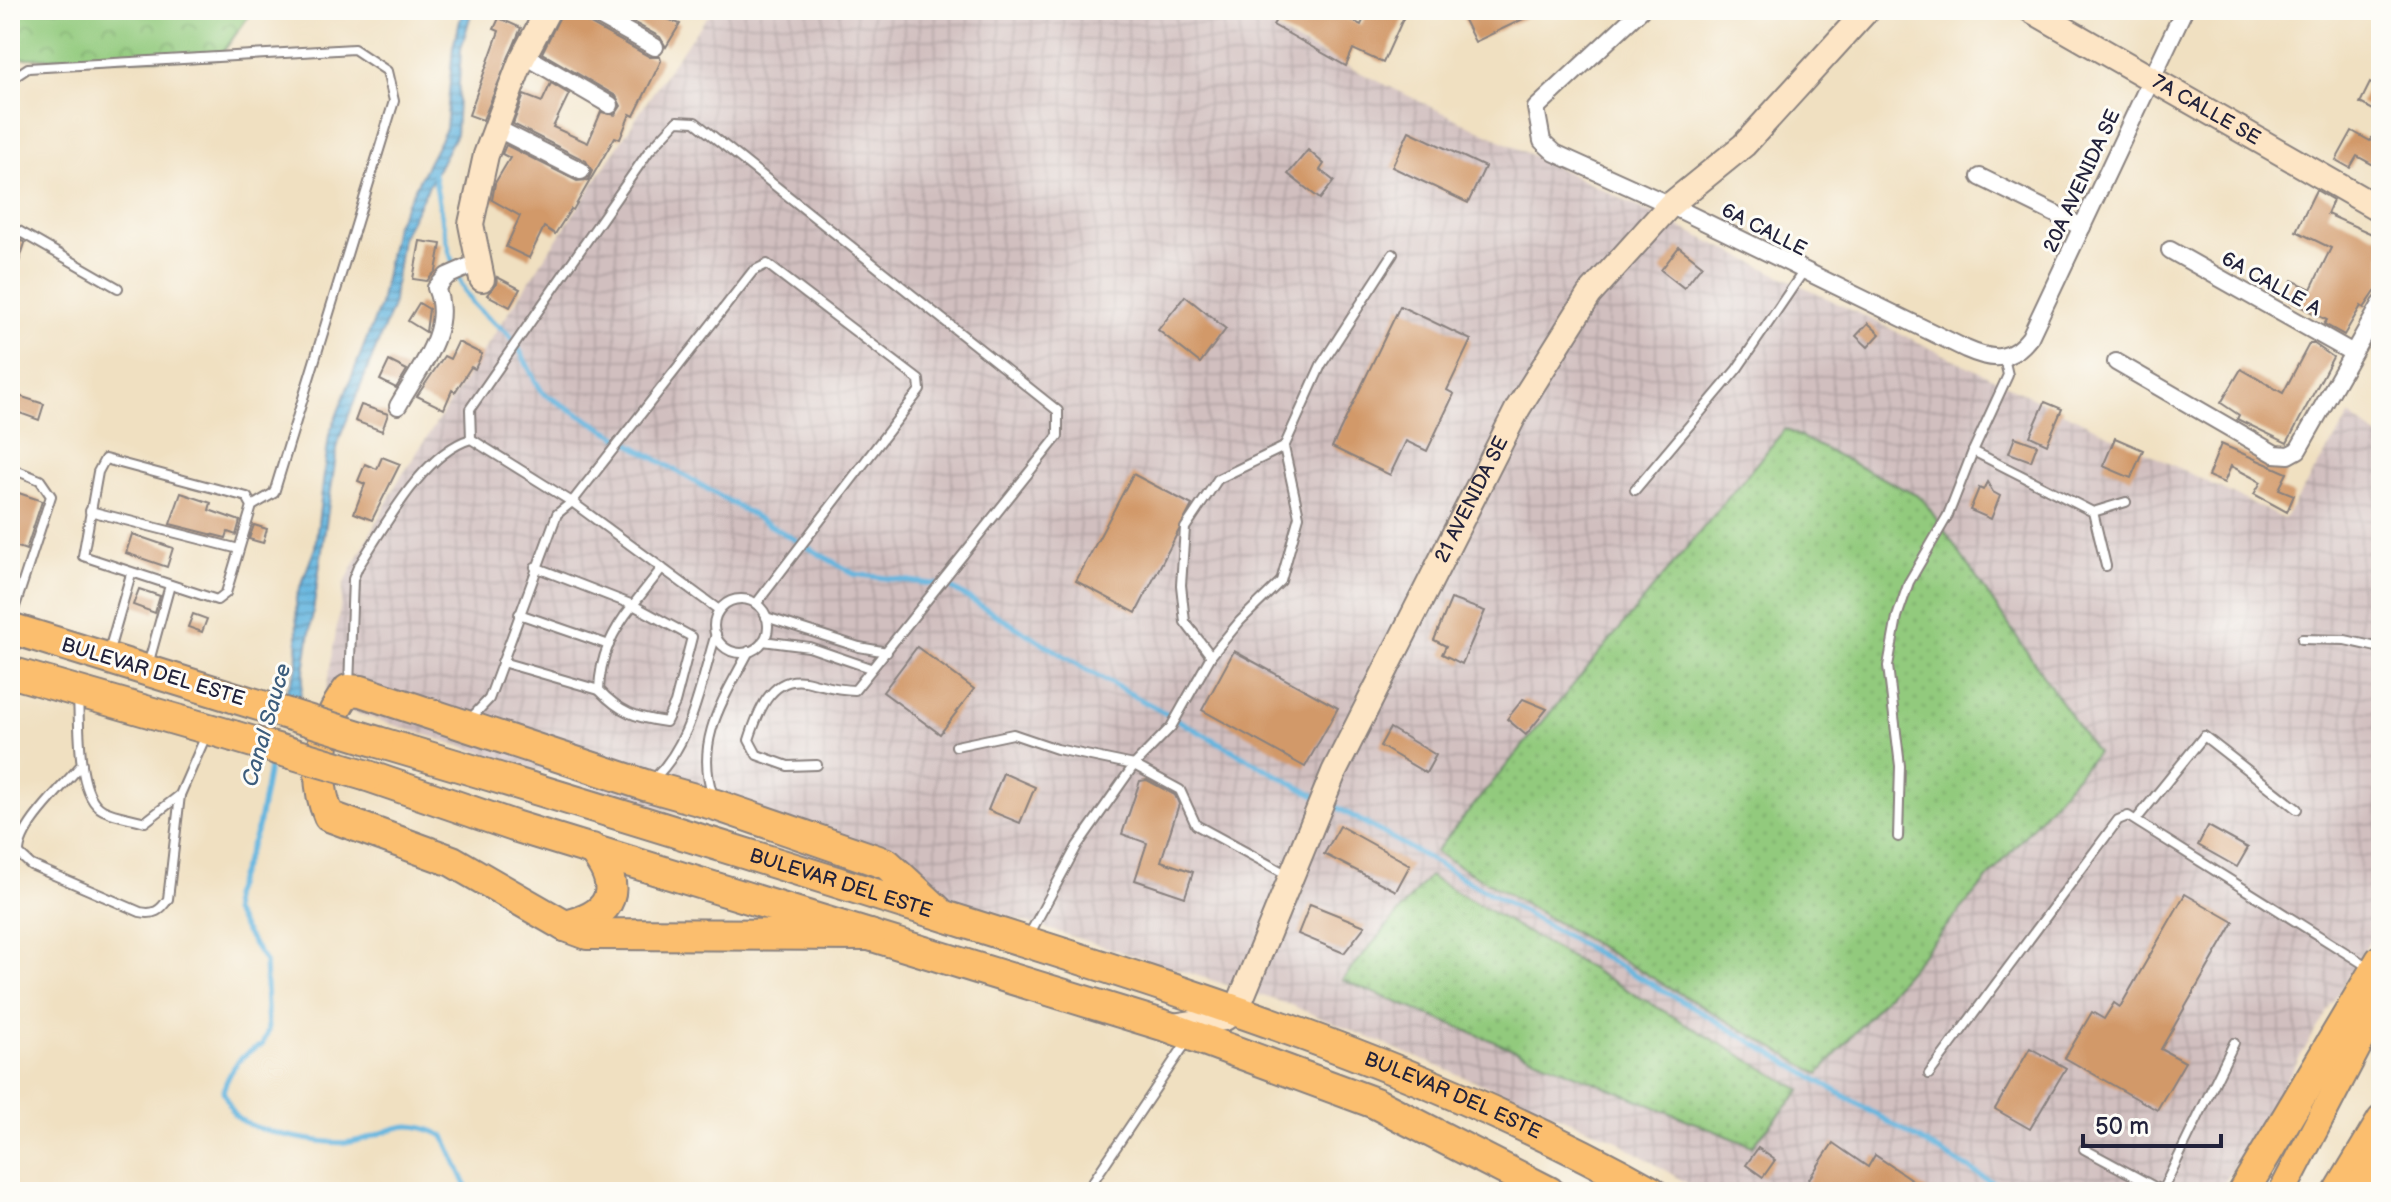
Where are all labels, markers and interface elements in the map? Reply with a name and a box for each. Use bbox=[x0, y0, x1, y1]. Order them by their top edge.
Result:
street label: 7A CALLE SE bbox=[2148, 70, 2265, 151]
street label: 20A AVENIDA SE bbox=[2038, 106, 2126, 256]
street label: 6A CALLE bbox=[1717, 198, 1811, 262]
street label: 6A CALLE A bbox=[2217, 247, 2326, 322]
street label: 21 AVENIDA SE bbox=[1430, 432, 1514, 567]
street label: BULEVAR DEL ESTE bbox=[58, 633, 248, 711]
water label: Canal Sauce bbox=[237, 660, 298, 790]
street label: BULEVAR DEL ESTE bbox=[746, 844, 935, 923]
street label: BULEVAR DEL ESTE bbox=[1361, 1047, 1545, 1145]
scale bar bbox=[2083, 1098, 2221, 1148]
text: 50 m bbox=[2095, 1112, 2149, 1141]

